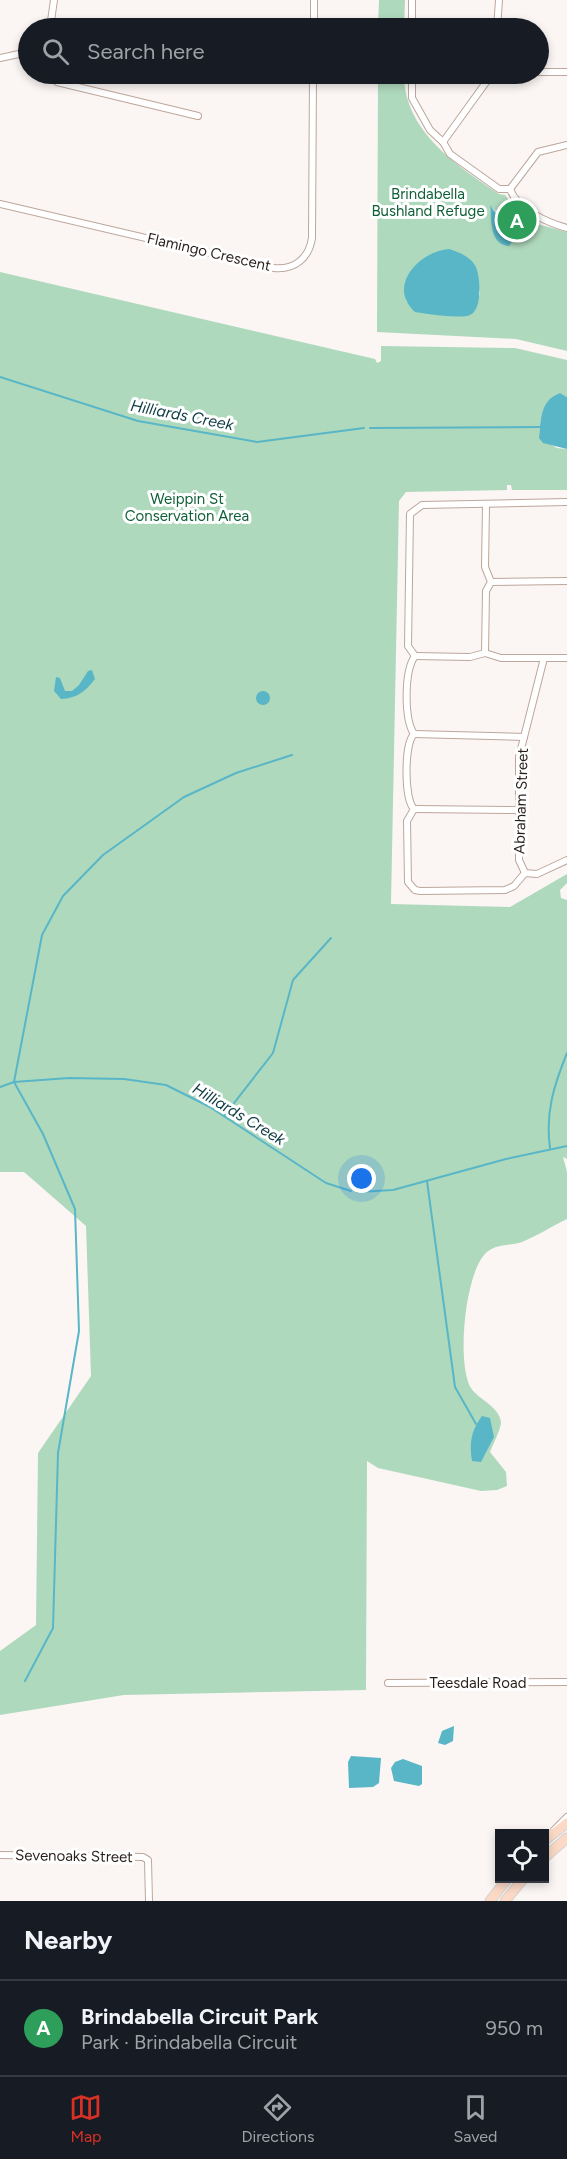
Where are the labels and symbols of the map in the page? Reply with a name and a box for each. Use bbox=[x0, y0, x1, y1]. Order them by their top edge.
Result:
park label: Brindabella Bushland Refuge bbox=[371, 185, 485, 220]
pin: A bbox=[498, 198, 536, 242]
street label: Flamingo Crescent bbox=[145, 229, 273, 275]
water label: Hilliards Creek bbox=[129, 396, 236, 435]
park label: Weippin St Conservation Area bbox=[125, 490, 249, 525]
street label: Abraham Street bbox=[510, 747, 532, 854]
water label: Hilliards Creek bbox=[189, 1079, 290, 1150]
your location bbox=[347, 1164, 376, 1193]
street label: Teesdale Road bbox=[430, 1674, 526, 1692]
street label: Sevenoaks Street bbox=[15, 1846, 133, 1866]

